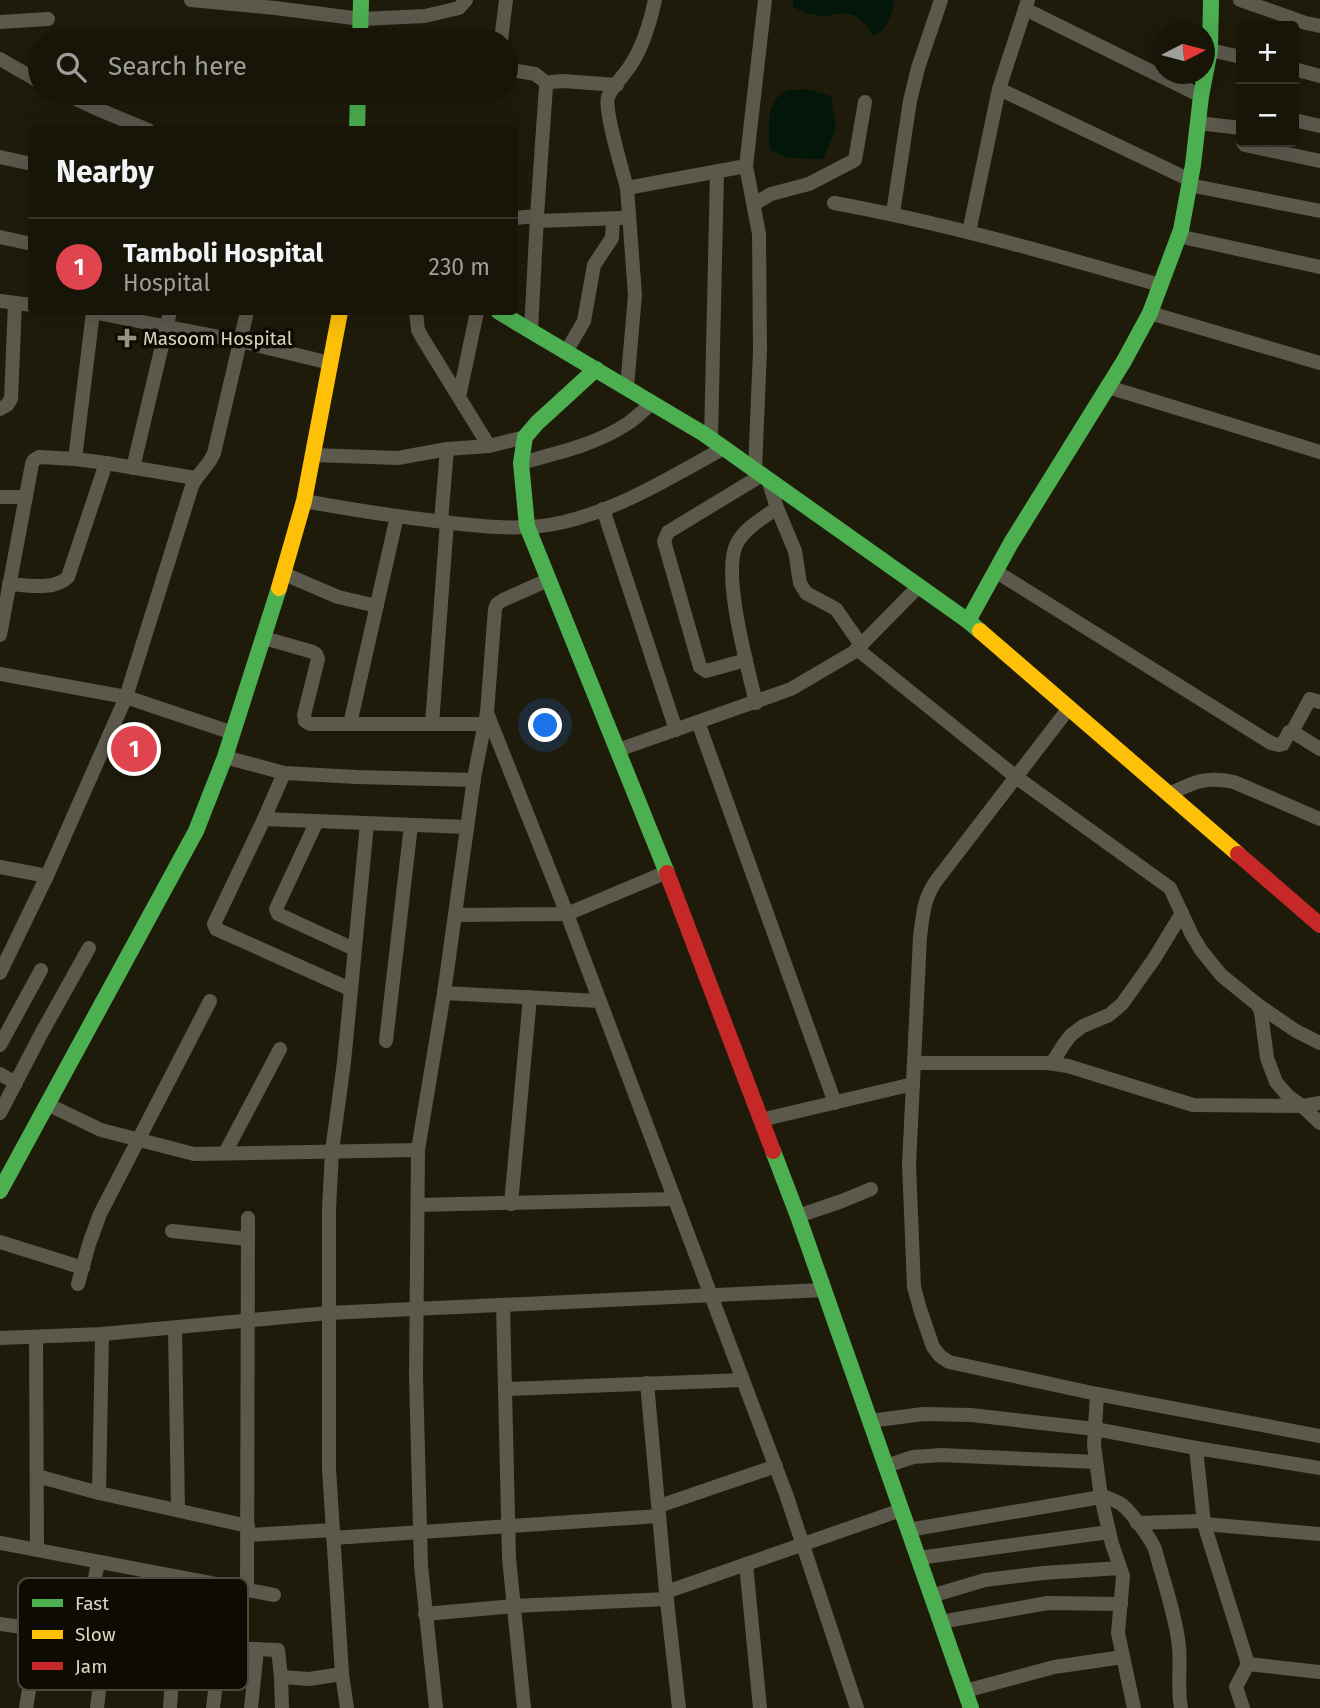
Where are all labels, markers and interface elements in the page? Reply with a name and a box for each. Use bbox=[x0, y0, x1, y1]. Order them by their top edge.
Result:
north arrow bbox=[1152, 21, 1215, 84]
map controls bbox=[1236, 21, 1299, 147]
button: + bbox=[1236, 21, 1299, 84]
search box bbox=[28, 28, 518, 105]
icon: search bbox=[52, 48, 90, 86]
text: Search here bbox=[108, 51, 247, 82]
button: − bbox=[1236, 84, 1299, 147]
text: Nearby bbox=[56, 154, 154, 190]
text: Tamboli Hospital bbox=[123, 238, 323, 269]
text: 1 bbox=[74, 253, 84, 281]
text: 230 m bbox=[429, 253, 490, 281]
text: Hospital bbox=[123, 269, 210, 297]
place label: Masoom Hospital bbox=[143, 327, 293, 350]
marker: Masoom Hospital bbox=[117, 328, 137, 348]
your location bbox=[528, 708, 562, 742]
pin: 1 bbox=[111, 723, 157, 775]
legend bbox=[18, 1578, 248, 1690]
text: Fast bbox=[75, 1592, 109, 1615]
text: Slow bbox=[75, 1623, 116, 1646]
text: Jam bbox=[75, 1655, 107, 1678]

